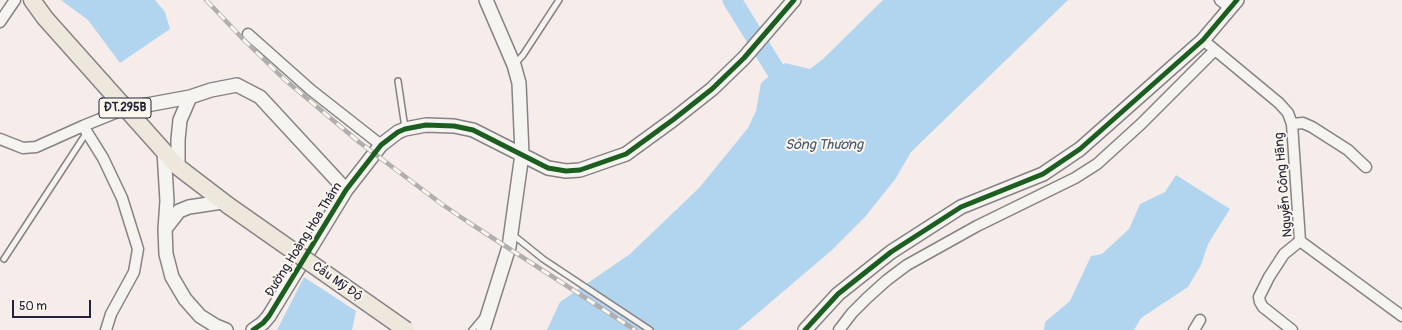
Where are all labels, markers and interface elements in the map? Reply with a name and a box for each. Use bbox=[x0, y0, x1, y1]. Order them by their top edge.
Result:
road number: ĐT.295B bbox=[99, 98, 151, 118]
street label: Nguyễn Công Hãng bbox=[1272, 132, 1296, 238]
water label: Sông Thương bbox=[785, 137, 863, 153]
street label: Đường Hoàng Hoa Thám bbox=[262, 180, 346, 300]
street label: Cầu Mỹ Độ bbox=[309, 259, 365, 305]
scale bar bbox=[14, 292, 93, 318]
text: 50 m bbox=[19, 299, 47, 314]

